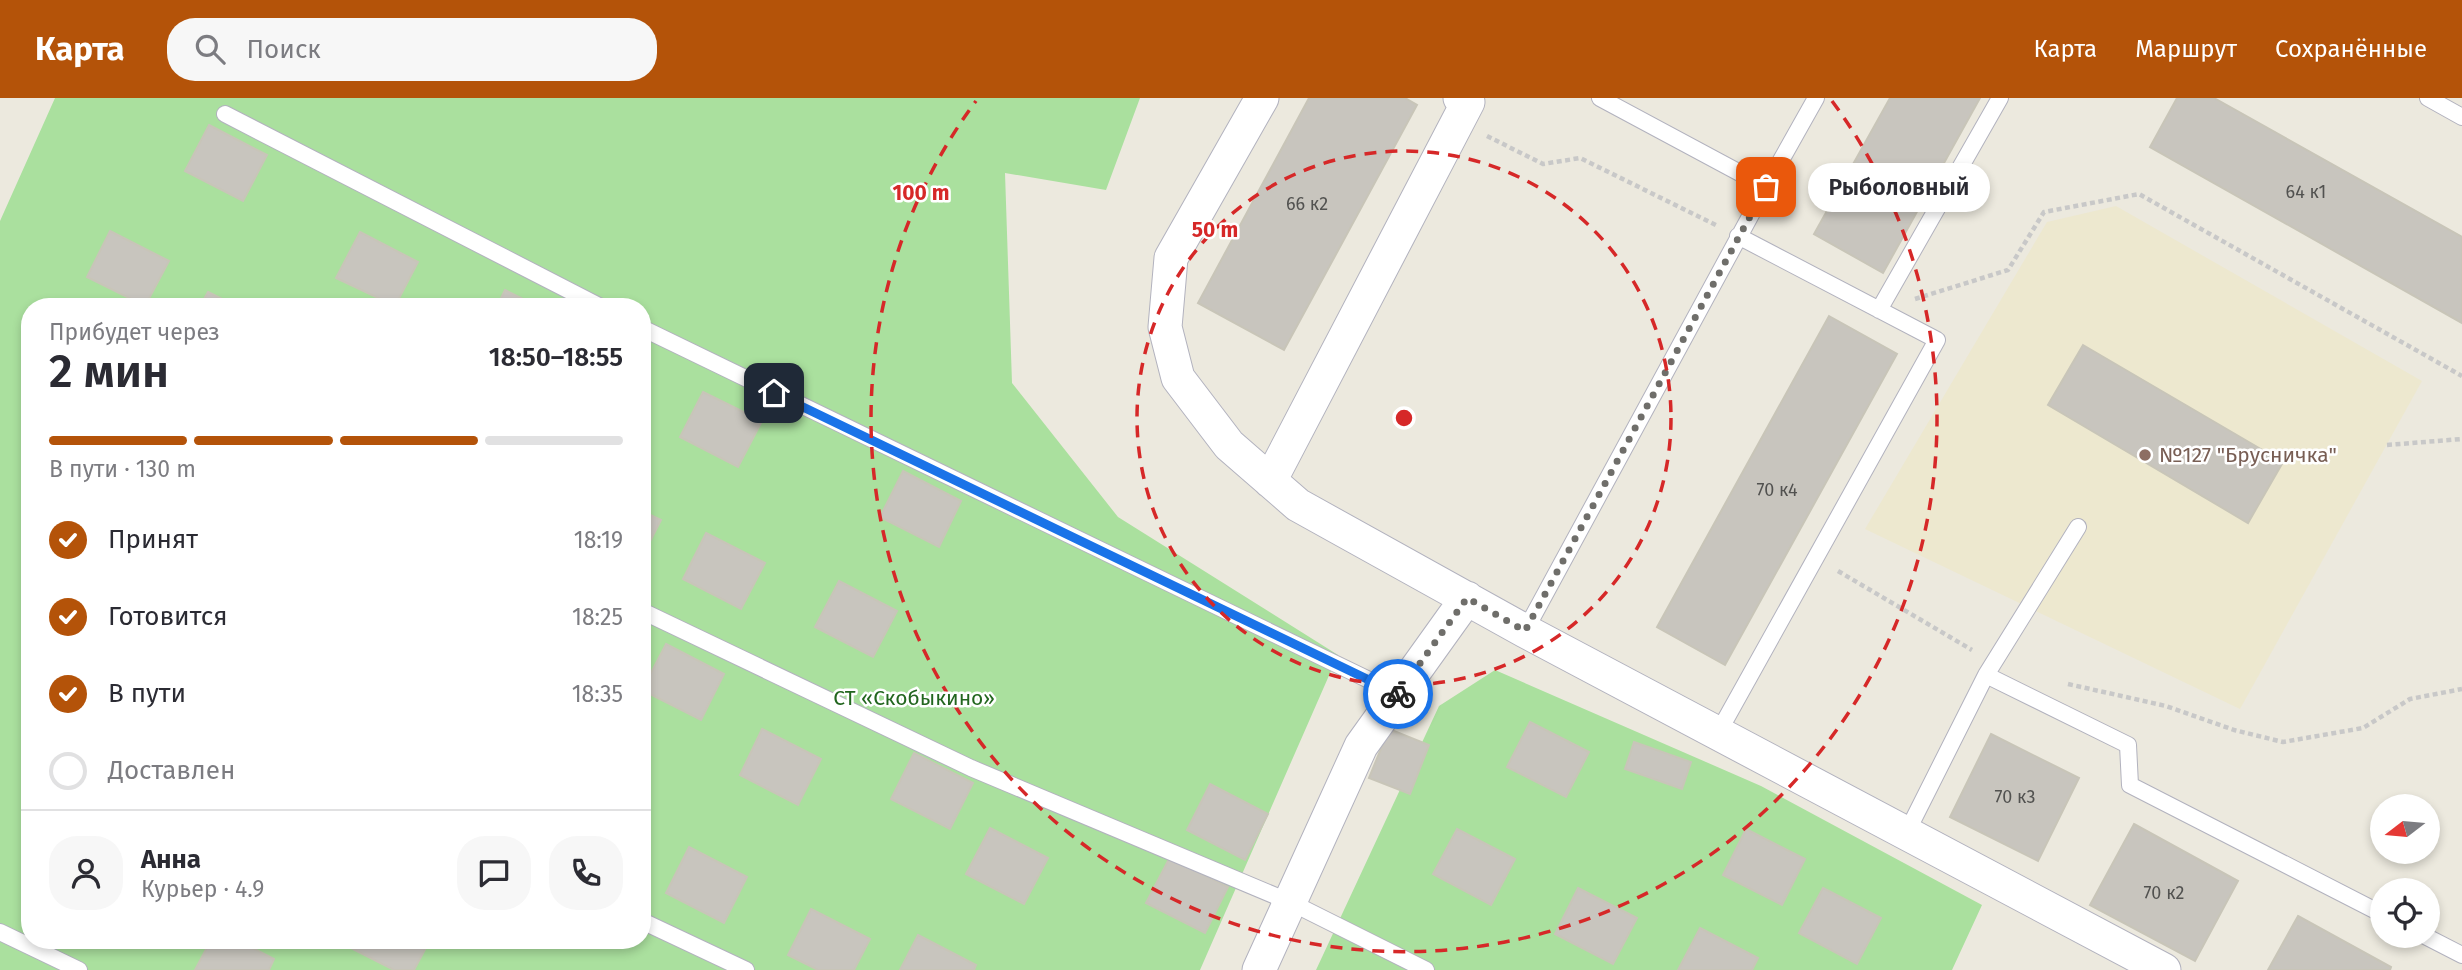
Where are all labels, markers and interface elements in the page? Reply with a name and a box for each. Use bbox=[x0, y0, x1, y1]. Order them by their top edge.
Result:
search box bbox=[167, 18, 657, 81]
text: Карта bbox=[35, 29, 125, 69]
icon: search bbox=[191, 30, 229, 68]
text: Поиск bbox=[247, 34, 321, 65]
text: Карта bbox=[2034, 35, 2097, 63]
text: Маршрут bbox=[2135, 35, 2237, 63]
text: Сохранённые bbox=[2275, 35, 2427, 63]
pin bbox=[1736, 157, 1796, 217]
callout: Рыболовный bbox=[1808, 162, 1990, 212]
icon: bag bbox=[1747, 168, 1785, 206]
text: Рыболовный bbox=[1829, 173, 1969, 201]
text: 100 m bbox=[892, 180, 950, 206]
house number: 64 к1 bbox=[2286, 181, 2326, 203]
house number: 66 к2 bbox=[1286, 193, 1328, 215]
text: 50 m bbox=[1192, 217, 1238, 243]
text: Прибудет через bbox=[49, 318, 220, 346]
text: 18:50–18:55 bbox=[489, 342, 623, 373]
text: 2 мин bbox=[49, 344, 169, 399]
pin bbox=[744, 363, 804, 423]
icon: home bbox=[755, 374, 793, 412]
centre of rings bbox=[1392, 406, 1416, 430]
place label: №127 "Брусничка" bbox=[2159, 442, 2337, 468]
marker: №127 "Брусничка" bbox=[2137, 447, 2153, 463]
text: В пути · 130 m bbox=[49, 455, 196, 483]
house number: 70 к4 bbox=[1756, 479, 1798, 501]
icon: check bbox=[49, 521, 87, 559]
text: Принят bbox=[108, 524, 198, 555]
text: 18:19 bbox=[574, 526, 623, 554]
icon: check bbox=[49, 598, 87, 636]
text: Готовится bbox=[108, 601, 228, 632]
text: 18:25 bbox=[572, 603, 623, 631]
courier bbox=[1363, 659, 1433, 729]
icon: check bbox=[49, 675, 87, 713]
icon: bike bbox=[1379, 675, 1417, 713]
text: В пути bbox=[108, 678, 186, 709]
text: 18:35 bbox=[572, 680, 623, 708]
park label: СТ «Скобыкино» bbox=[833, 685, 995, 711]
text: Доставлен bbox=[108, 755, 235, 786]
house number: 70 к3 bbox=[1995, 786, 2035, 808]
north arrow bbox=[2370, 794, 2440, 864]
map controls bbox=[2370, 794, 2440, 948]
button: person bbox=[49, 836, 123, 910]
button: chat bbox=[457, 836, 531, 910]
button: phone bbox=[549, 836, 623, 910]
text: Анна bbox=[141, 844, 201, 875]
text: Курьер · 4.9 bbox=[141, 875, 264, 903]
button: locate bbox=[2370, 878, 2440, 948]
house number: 70 к2 bbox=[2144, 882, 2185, 904]

